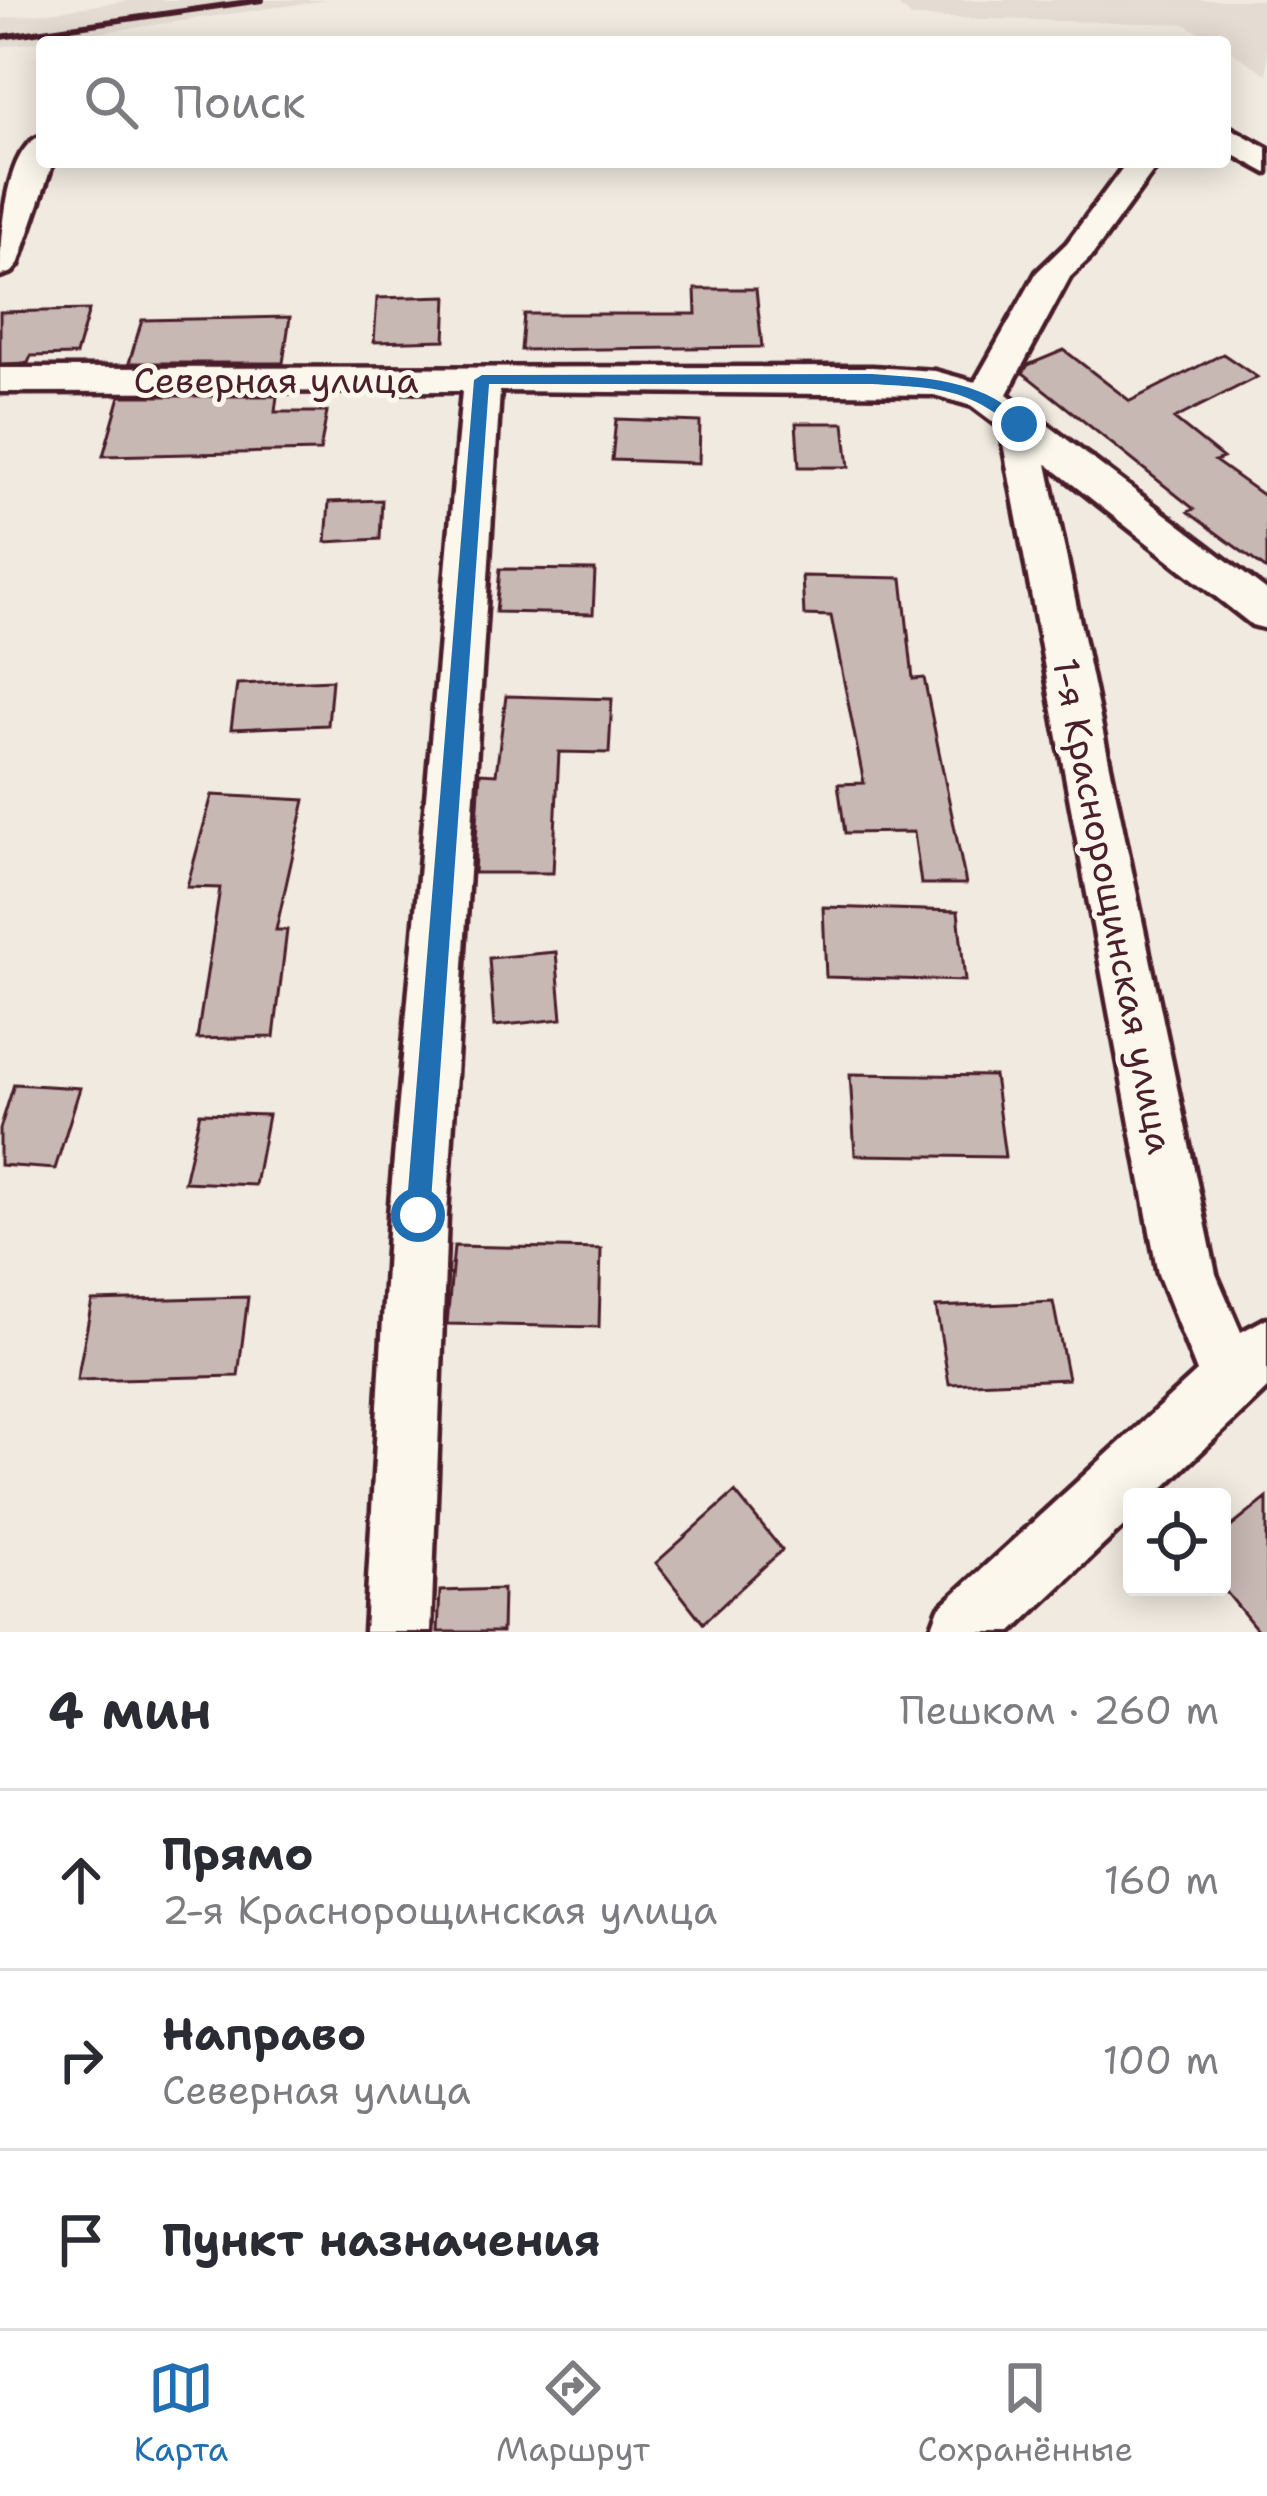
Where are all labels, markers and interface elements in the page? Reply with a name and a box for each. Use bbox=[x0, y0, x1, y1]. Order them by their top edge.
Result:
search box bbox=[36, 36, 1231, 168]
icon: search bbox=[78, 69, 144, 135]
text: Поиск bbox=[174, 72, 305, 132]
street label: Северная улица bbox=[133, 356, 419, 405]
route end bbox=[992, 397, 1046, 451]
street label: 1-я Краснорощинская улица bbox=[1041, 654, 1185, 1158]
route start bbox=[391, 1188, 445, 1242]
map controls bbox=[1123, 1488, 1231, 1596]
button: locate bbox=[1123, 1488, 1231, 1596]
text: 4 мин bbox=[48, 1676, 212, 1744]
text: Пешком · 260 m bbox=[900, 1684, 1219, 1736]
text: Прямо bbox=[162, 1824, 313, 1884]
icon: ahead bbox=[48, 1847, 114, 1913]
text: 160 m bbox=[1104, 1854, 1219, 1906]
text: 2-я Краснорощинская улица bbox=[162, 1884, 717, 1936]
text: Направо bbox=[162, 2004, 366, 2064]
icon: right bbox=[48, 2027, 114, 2093]
text: 100 m bbox=[1103, 2034, 1219, 2086]
text: Северная улица bbox=[162, 2064, 471, 2116]
icon: arrive bbox=[48, 2207, 114, 2273]
text: Пункт назначения bbox=[162, 2210, 601, 2270]
tab: Карта bbox=[134, 2355, 228, 2472]
tab: Маршрут bbox=[496, 2355, 650, 2472]
tab: Сохранённые bbox=[918, 2355, 1133, 2472]

